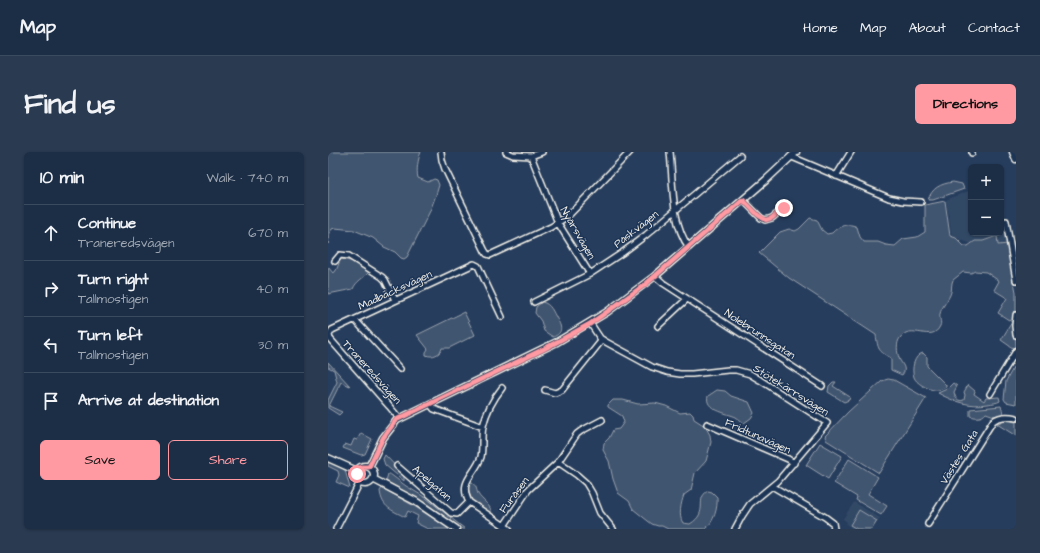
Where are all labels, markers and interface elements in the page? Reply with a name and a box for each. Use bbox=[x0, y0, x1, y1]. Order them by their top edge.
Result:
text: Map bbox=[20, 14, 56, 41]
text: Home bbox=[803, 18, 838, 38]
text: Map bbox=[860, 18, 886, 38]
text: About bbox=[908, 18, 946, 38]
text: Contact bbox=[968, 18, 1020, 38]
button: Directions bbox=[915, 84, 1016, 124]
text: Find us bbox=[24, 85, 115, 124]
map controls bbox=[968, 164, 1004, 236]
button: + bbox=[968, 164, 1004, 200]
text: 10 min bbox=[40, 166, 84, 190]
text: Walk · 740 m bbox=[207, 169, 288, 187]
route end bbox=[775, 199, 793, 217]
button: − bbox=[968, 200, 1004, 236]
street label: Nyårsvägen bbox=[556, 204, 599, 263]
street label: Påskvägen bbox=[610, 206, 663, 252]
text: Continue bbox=[78, 213, 136, 234]
icon: ahead bbox=[40, 222, 62, 244]
text: 670 m bbox=[248, 224, 288, 242]
text: Traneredsvägen bbox=[78, 234, 174, 252]
street label: Madbäcksvägen bbox=[356, 266, 435, 315]
text: Turn right bbox=[78, 269, 149, 290]
icon: right bbox=[40, 278, 62, 300]
text: 40 m bbox=[256, 280, 288, 298]
text: Tallmostigen bbox=[78, 290, 148, 308]
street label: Nolebrunnsgatan bbox=[721, 305, 799, 364]
text: Turn left bbox=[78, 325, 142, 346]
icon: left bbox=[40, 334, 62, 356]
text: 30 m bbox=[258, 336, 288, 354]
street label: Traneredsvägen bbox=[338, 337, 405, 408]
text: Tallmostigen bbox=[78, 346, 148, 364]
street label: Stötekärrsvägen bbox=[750, 361, 832, 420]
icon: arrive bbox=[40, 390, 62, 412]
text: Arrive at destination bbox=[78, 390, 219, 411]
street label: Fridtunavägen bbox=[722, 415, 794, 458]
street label: Västes Gata bbox=[936, 427, 982, 487]
button: Save bbox=[40, 440, 160, 480]
button: Share bbox=[168, 440, 288, 480]
street label: Apelgatan bbox=[408, 462, 455, 505]
route start bbox=[348, 465, 366, 483]
street label: Furåsen bbox=[495, 473, 533, 516]

